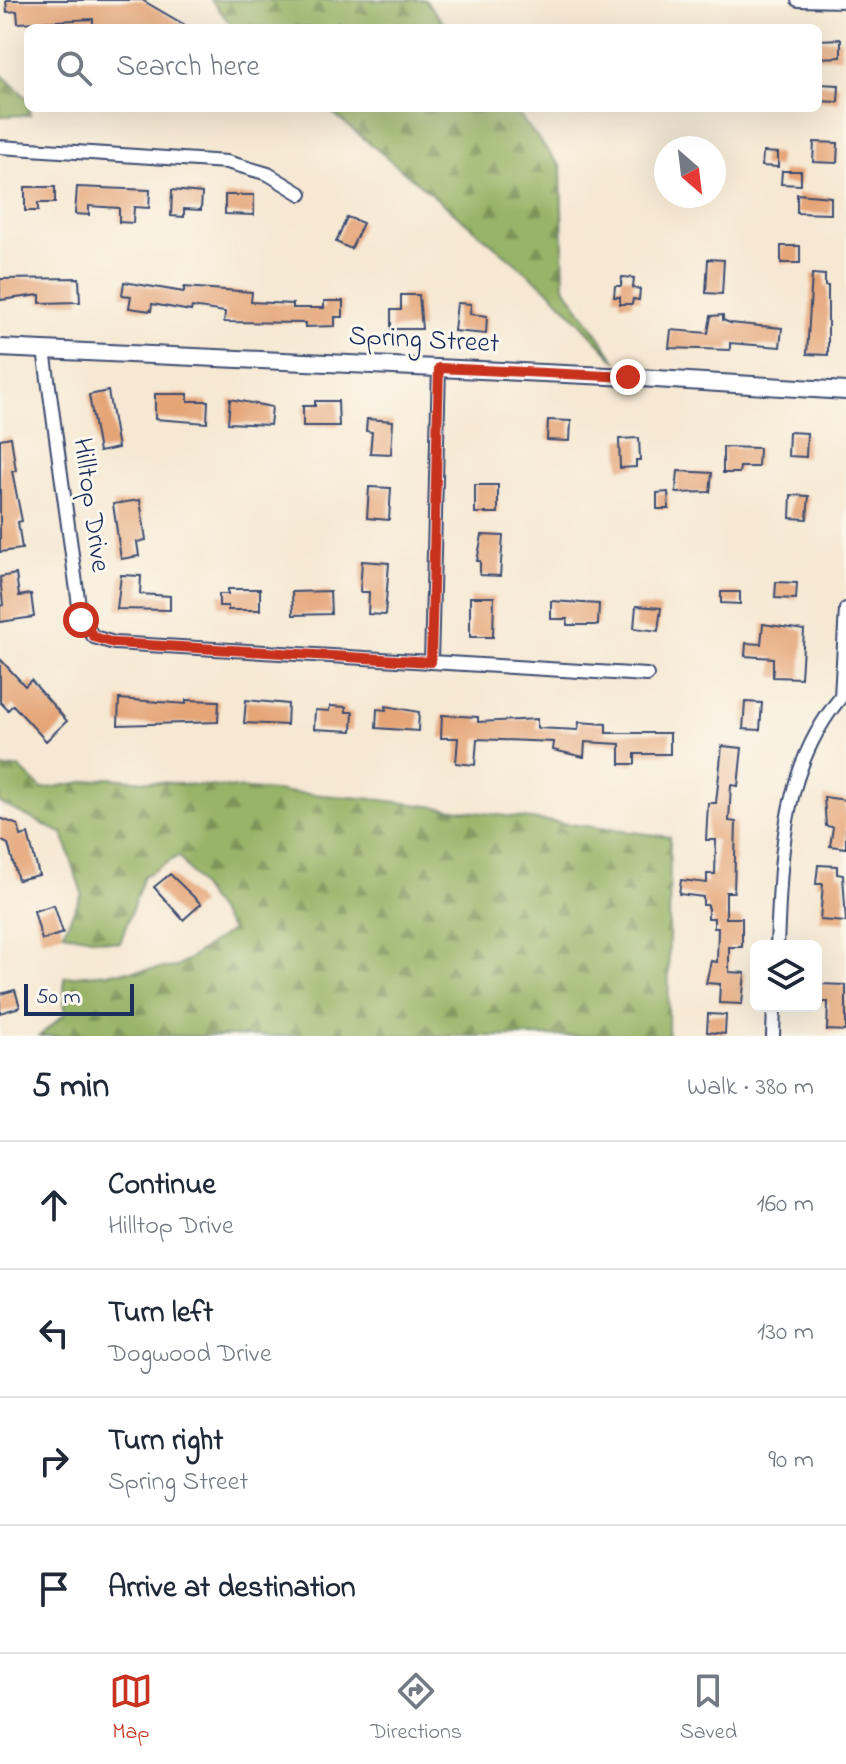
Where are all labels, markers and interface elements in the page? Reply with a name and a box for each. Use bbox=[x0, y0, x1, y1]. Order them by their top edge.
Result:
search box bbox=[24, 24, 822, 112]
icon: search bbox=[52, 46, 96, 90]
text: Search here bbox=[116, 46, 260, 90]
north arrow bbox=[654, 136, 726, 208]
street label: Spring Street bbox=[348, 317, 500, 365]
route end bbox=[610, 359, 646, 395]
street label: Hilltop Drive bbox=[60, 435, 120, 575]
route start bbox=[63, 602, 99, 638]
map controls bbox=[750, 940, 822, 1012]
button: layers bbox=[750, 940, 822, 1012]
scale bar bbox=[24, 980, 134, 1016]
text: 50 m bbox=[36, 982, 81, 1014]
text: 5 min bbox=[32, 1063, 109, 1113]
text: Walk · 380 m bbox=[687, 1069, 814, 1107]
text: Continue bbox=[108, 1164, 216, 1208]
icon: ahead bbox=[32, 1183, 76, 1227]
text: 160 m bbox=[756, 1186, 814, 1224]
text: Hilltop Drive bbox=[108, 1208, 234, 1246]
text: Turn left bbox=[108, 1292, 213, 1336]
icon: left bbox=[32, 1311, 76, 1355]
text: 130 m bbox=[757, 1314, 814, 1352]
text: Dogwood Drive bbox=[108, 1336, 272, 1374]
text: Turn right bbox=[108, 1420, 223, 1464]
icon: right bbox=[32, 1439, 76, 1483]
text: 90 m bbox=[768, 1442, 814, 1480]
text: Spring Street bbox=[108, 1464, 248, 1502]
icon: arrive bbox=[32, 1567, 76, 1611]
text: Arrive at destination bbox=[108, 1567, 356, 1611]
tab: Map bbox=[109, 1669, 153, 1749]
tab: Directions bbox=[371, 1669, 462, 1749]
tab: Saved bbox=[680, 1669, 737, 1749]

